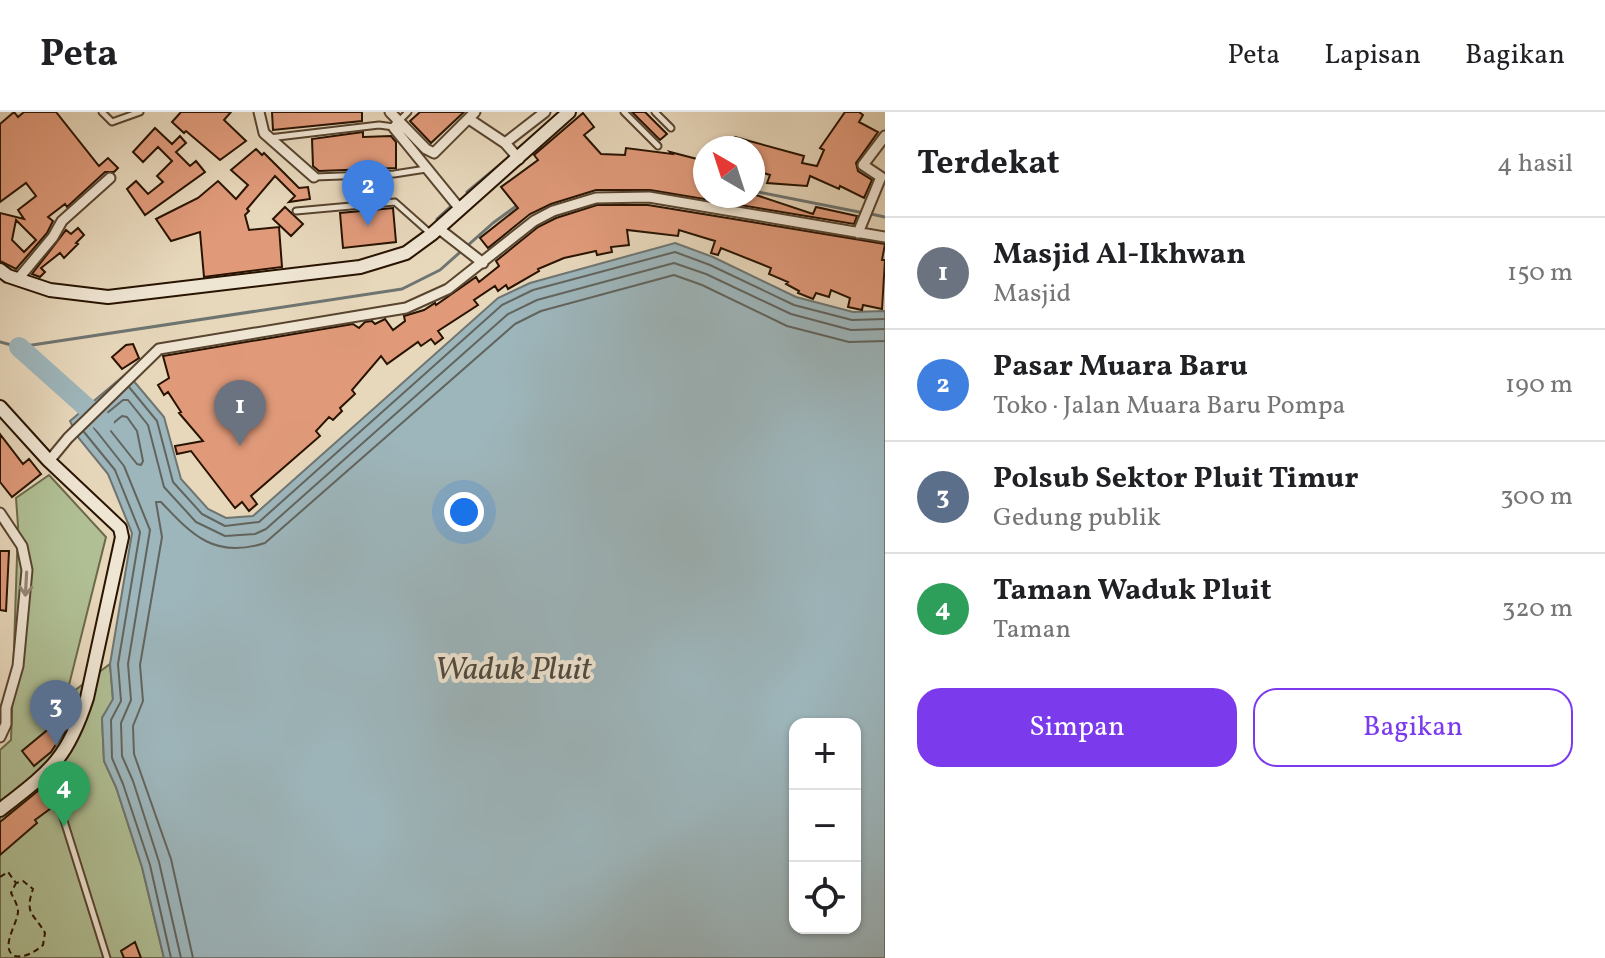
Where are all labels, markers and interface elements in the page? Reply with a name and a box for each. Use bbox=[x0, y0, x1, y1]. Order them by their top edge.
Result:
text: Peta bbox=[40, 29, 118, 82]
text: Peta bbox=[1227, 36, 1280, 75]
text: Lapisan bbox=[1324, 36, 1421, 75]
text: Bagikan bbox=[1465, 36, 1565, 75]
north arrow bbox=[693, 136, 765, 208]
text: Terdekat bbox=[917, 141, 1060, 188]
text: 4 hasil bbox=[1497, 146, 1573, 182]
pin: 2 bbox=[342, 160, 394, 226]
text: Masjid Al-Ikhwan bbox=[993, 234, 1246, 276]
text: 1 bbox=[938, 255, 948, 291]
text: 150 m bbox=[1507, 255, 1573, 291]
text: Masjid bbox=[993, 276, 1071, 312]
text: Pasar Muara Baru bbox=[993, 346, 1248, 388]
text: 2 bbox=[936, 367, 950, 403]
text: 190 m bbox=[1505, 367, 1573, 403]
pin: 1 bbox=[214, 380, 266, 446]
text: Toko · Jalan Muara Baru Pompa bbox=[993, 388, 1346, 424]
text: Polsub Sektor Pluit Timur bbox=[993, 458, 1359, 500]
text: 3 bbox=[936, 479, 950, 515]
text: 300 m bbox=[1500, 479, 1573, 515]
your location bbox=[444, 492, 484, 532]
text: Gedung publik bbox=[993, 500, 1161, 536]
one-way arrow bbox=[19, 570, 34, 597]
text: Taman Waduk Pluit bbox=[993, 570, 1272, 612]
text: 4 bbox=[935, 591, 951, 627]
text: 320 m bbox=[1502, 591, 1573, 627]
text: Taman bbox=[993, 612, 1071, 648]
water label: Waduk Pluit bbox=[435, 649, 592, 693]
pin: 3 bbox=[30, 680, 82, 746]
button: Simpan bbox=[917, 688, 1237, 767]
button: Bagikan bbox=[1253, 688, 1573, 767]
map controls bbox=[789, 718, 861, 934]
button: + bbox=[789, 718, 861, 790]
pin: 4 bbox=[38, 761, 90, 827]
button: − bbox=[789, 790, 861, 862]
button: locate bbox=[789, 862, 861, 934]

